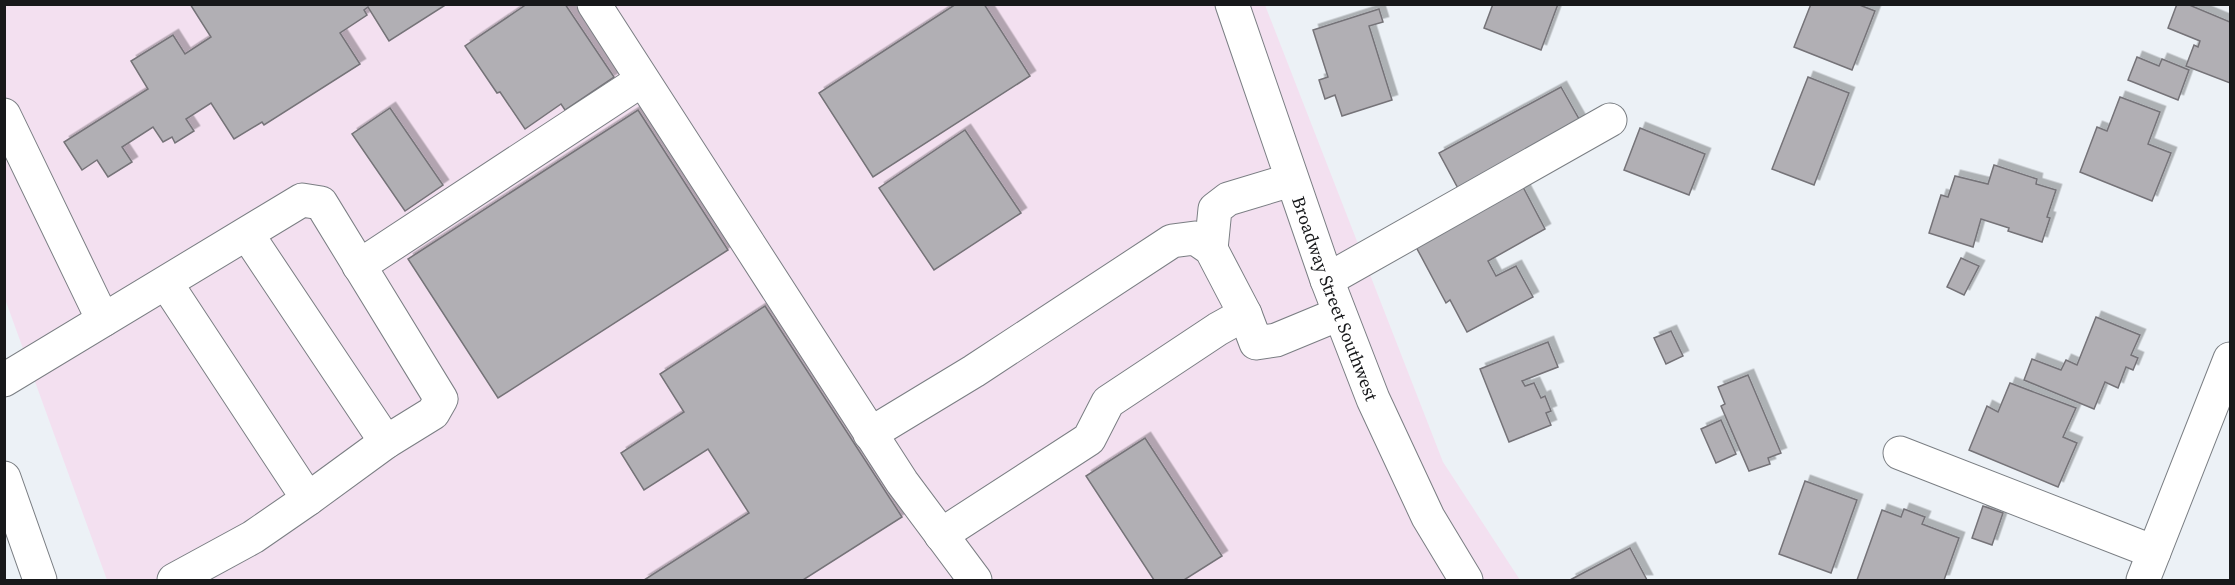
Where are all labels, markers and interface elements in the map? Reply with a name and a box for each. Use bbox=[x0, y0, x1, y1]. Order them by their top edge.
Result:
street label: Broadway Street Southwest bbox=[1287, 193, 1385, 404]

